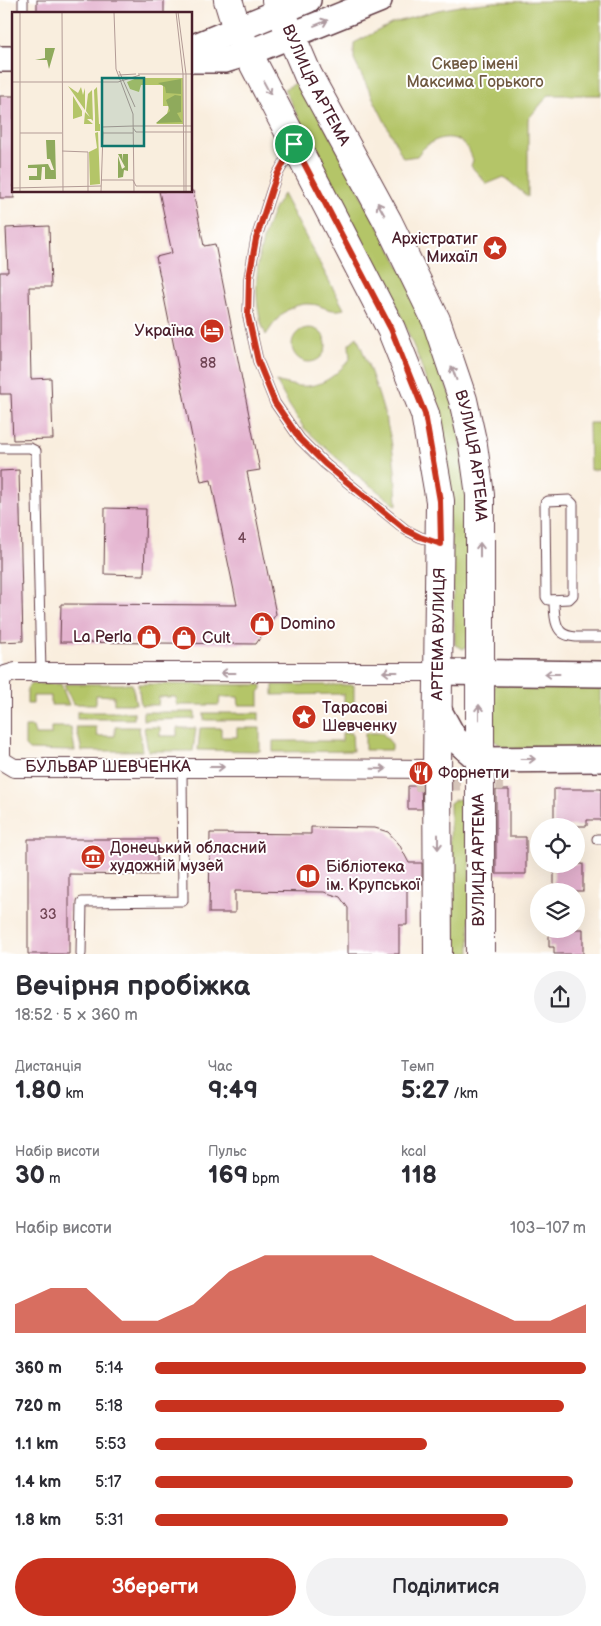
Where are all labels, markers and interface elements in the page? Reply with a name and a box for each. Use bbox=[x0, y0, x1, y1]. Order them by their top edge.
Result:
inset map bbox=[12, 12, 192, 192]
one-way arrow bbox=[312, 18, 328, 27]
street label: ВУЛИЦЯ АРТЕМА bbox=[278, 22, 354, 149]
park label: Сквер імені Максима Горького bbox=[406, 55, 544, 92]
one-way arrow bbox=[262, 80, 272, 95]
pin bbox=[273, 123, 315, 165]
icon: arrive bbox=[280, 130, 308, 158]
one-way arrow bbox=[376, 201, 386, 216]
place label: Архістратиг Михаїл bbox=[391, 230, 478, 267]
place icon: Архістратиг Михаїл bbox=[482, 235, 508, 261]
hotel icon: Україна bbox=[199, 318, 225, 344]
place label: Україна bbox=[134, 322, 195, 341]
house number: 88 bbox=[200, 355, 216, 372]
one-way arrow bbox=[449, 366, 458, 381]
street label: ВУЛИЦЯ АРТЕМА bbox=[451, 387, 490, 522]
house number: 4 bbox=[238, 530, 247, 547]
one-way arrow bbox=[475, 542, 485, 558]
street label: АРТЕМА ВУЛИЦЯ bbox=[428, 567, 450, 702]
shop icon: Domino bbox=[249, 611, 275, 637]
place label: Domino bbox=[280, 615, 336, 634]
shop icon: La Perla bbox=[136, 624, 162, 650]
shop icon: Cult bbox=[171, 625, 197, 651]
place label: La Perla bbox=[73, 628, 132, 647]
place label: Cult bbox=[202, 629, 231, 648]
one-way arrow bbox=[383, 667, 399, 677]
one-way arrow bbox=[220, 668, 236, 678]
one-way arrow bbox=[545, 669, 561, 679]
place label: Тарасові Шевченку bbox=[322, 699, 398, 736]
place icon: Тарасові Шевченку bbox=[291, 704, 317, 730]
one-way arrow bbox=[474, 705, 484, 721]
one-way arrow bbox=[519, 754, 535, 764]
street label: БУЛЬВАР ШЕВЧЕНКА bbox=[25, 758, 191, 777]
restaurant icon: Форнетти bbox=[408, 760, 434, 786]
one-way arrow bbox=[208, 762, 225, 772]
one-way arrow bbox=[371, 764, 387, 774]
place label: Форнетти bbox=[438, 764, 510, 783]
street label: ВУЛИЦЯ АРТЕМА bbox=[470, 793, 489, 927]
map controls bbox=[530, 818, 585, 938]
button: locate bbox=[530, 818, 585, 873]
one-way arrow bbox=[433, 834, 443, 850]
place label: Донецький обласний художній музей bbox=[110, 839, 267, 876]
museum icon: Донецький обласний художній музей bbox=[80, 844, 106, 870]
place label: Бібліотека ім. Крупської bbox=[326, 858, 421, 895]
library icon: Бібліотека ім. Крупської bbox=[295, 863, 321, 889]
button: layers bbox=[530, 883, 585, 938]
house number: 33 bbox=[39, 906, 57, 923]
text: Вечірня пробіжка bbox=[15, 970, 250, 1003]
button: share bbox=[534, 971, 586, 1023]
text: 18:52 · 5 × 360 m bbox=[15, 1006, 138, 1025]
text: Дистанція bbox=[15, 1058, 82, 1075]
text: Час bbox=[208, 1058, 232, 1075]
text: Темп bbox=[401, 1058, 434, 1075]
text: 1.80 bbox=[15, 1075, 62, 1106]
text: 9:49 bbox=[208, 1075, 258, 1106]
text: 5:27 bbox=[401, 1075, 450, 1106]
text: km bbox=[62, 1085, 84, 1102]
text: /km bbox=[450, 1085, 478, 1102]
text: Набір висоти bbox=[15, 1143, 100, 1160]
text: Пульс bbox=[208, 1143, 247, 1160]
text: kcal bbox=[401, 1143, 426, 1160]
text: 30 bbox=[15, 1160, 45, 1191]
text: 169 bbox=[208, 1160, 248, 1191]
text: 118 bbox=[401, 1160, 437, 1191]
text: m bbox=[45, 1170, 61, 1187]
text: bpm bbox=[248, 1170, 280, 1187]
text: Набір висоти bbox=[15, 1219, 112, 1238]
text: 103–107 m bbox=[510, 1219, 586, 1238]
text: 360 m bbox=[15, 1359, 62, 1378]
text: 5:14 bbox=[95, 1359, 123, 1378]
text: 720 m bbox=[15, 1397, 61, 1416]
text: 5:18 bbox=[95, 1397, 123, 1416]
text: 1.1 km bbox=[15, 1435, 58, 1454]
text: 5:53 bbox=[95, 1435, 126, 1454]
text: 1.4 km bbox=[15, 1473, 61, 1492]
text: 5:17 bbox=[95, 1473, 121, 1492]
text: 1.8 km bbox=[15, 1511, 61, 1530]
text: 5:31 bbox=[95, 1511, 123, 1530]
button: Зберегти bbox=[15, 1558, 296, 1616]
button: Поділитися bbox=[306, 1558, 586, 1616]

